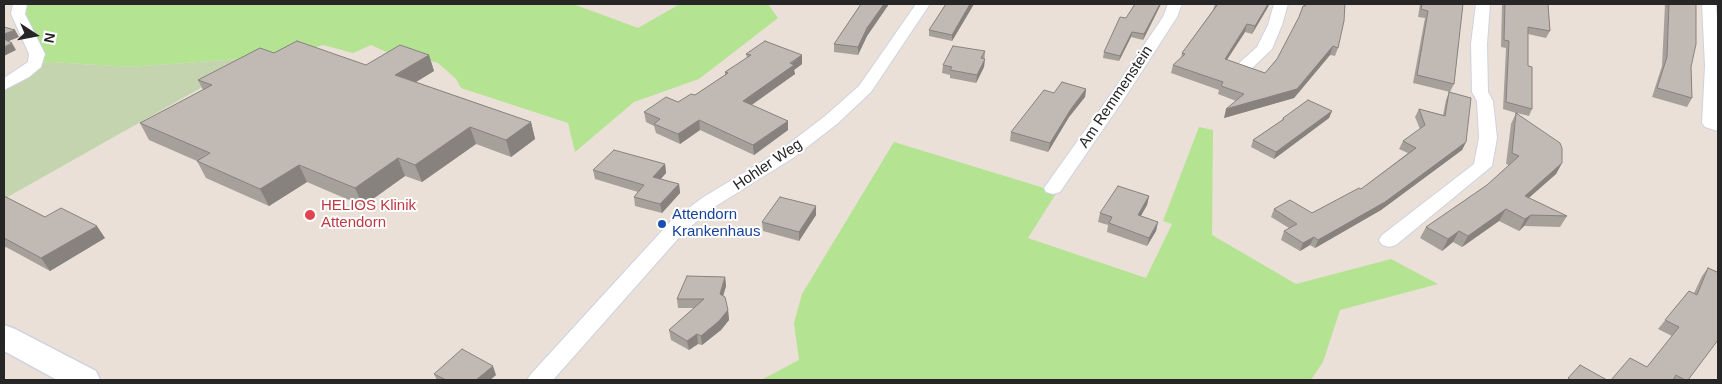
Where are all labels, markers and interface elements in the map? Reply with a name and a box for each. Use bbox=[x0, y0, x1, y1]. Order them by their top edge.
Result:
north arrow bbox=[10, 10, 60, 60]
text: N bbox=[41, 31, 59, 44]
street label: Am Remmenstein bbox=[1075, 43, 1157, 151]
street label: Hohler Weg bbox=[730, 135, 806, 195]
place label: HELIOS Klinik Attendorn bbox=[321, 197, 416, 232]
place label: Attendorn Krankenhaus bbox=[672, 206, 760, 241]
marker: HELIOS Klinik Attendorn bbox=[303, 208, 317, 222]
marker: Attendorn Krankenhaus bbox=[656, 218, 668, 230]

